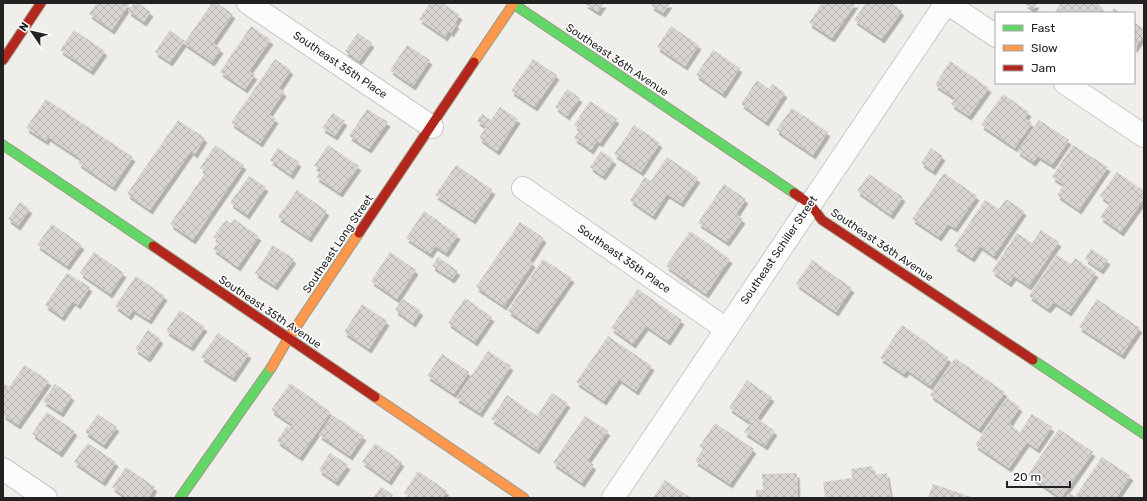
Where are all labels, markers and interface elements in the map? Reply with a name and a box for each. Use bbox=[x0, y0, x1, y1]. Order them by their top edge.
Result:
north arrow bbox=[12, 12, 52, 52]
legend bbox=[995, 12, 1135, 84]
text: N bbox=[17, 20, 32, 34]
street label: Southeast 36th Avenue bbox=[563, 21, 671, 99]
text: Fast bbox=[1031, 21, 1055, 35]
street label: Southeast 35th Place bbox=[291, 29, 389, 101]
text: Slow bbox=[1031, 41, 1058, 55]
text: Jam bbox=[1031, 61, 1056, 75]
street label: Southeast Long Street bbox=[300, 192, 376, 296]
street label: Southeast Schiller Street bbox=[738, 193, 821, 307]
street label: Southeast 36th Avenue bbox=[828, 206, 936, 284]
street label: Southeast 35th Place bbox=[575, 222, 673, 296]
street label: Southeast 35th Avenue bbox=[216, 273, 324, 351]
scale bar bbox=[1007, 463, 1070, 489]
text: 20 m bbox=[1013, 470, 1041, 484]

